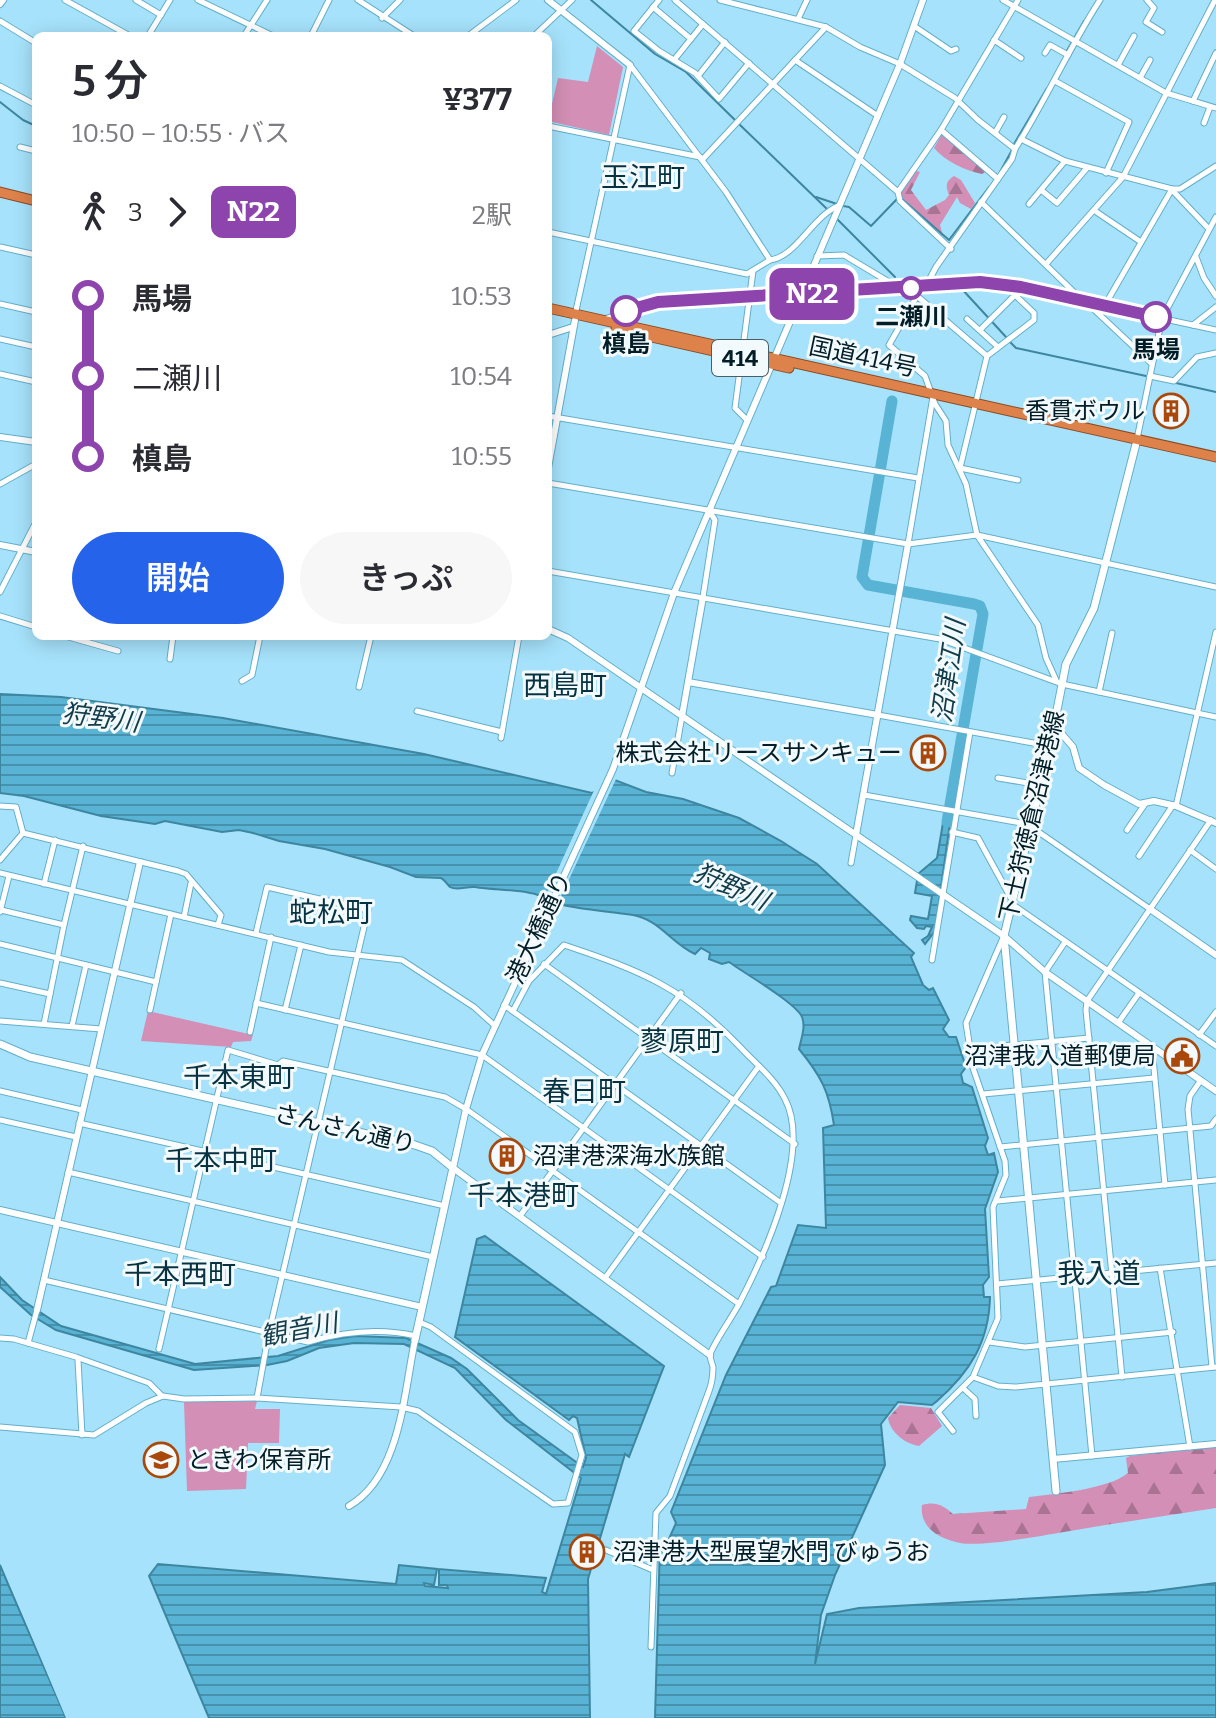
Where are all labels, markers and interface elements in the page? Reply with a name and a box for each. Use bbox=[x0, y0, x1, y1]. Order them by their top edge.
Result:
text: 5 分 bbox=[72, 55, 148, 108]
text: ¥377 bbox=[442, 82, 512, 118]
text: 10:50 – 10:55 · バス bbox=[72, 118, 290, 149]
district label: 玉江町 bbox=[601, 161, 685, 194]
icon: walk bbox=[72, 190, 116, 234]
icon: forward bbox=[155, 190, 199, 234]
text: N22 bbox=[227, 195, 280, 228]
text: 3 bbox=[128, 197, 143, 228]
text: 2駅 bbox=[472, 200, 512, 231]
line badge: N22 bbox=[766, 268, 858, 320]
text: N22 bbox=[785, 277, 839, 310]
marker: 二瀬川 bbox=[900, 277, 922, 299]
text: 馬場 bbox=[132, 281, 192, 317]
text: 10:53 bbox=[451, 281, 512, 312]
marker: 槙島 bbox=[611, 296, 641, 326]
marker: 馬場 bbox=[1141, 302, 1171, 332]
place label: 二瀬川 bbox=[875, 303, 947, 331]
place label: 槙島 bbox=[602, 330, 650, 358]
street label: 国道414号 bbox=[806, 332, 920, 382]
place label: 馬場 bbox=[1132, 336, 1180, 364]
road number: 414 bbox=[712, 340, 768, 376]
text: 二瀬川 bbox=[132, 361, 222, 397]
text: 10:54 bbox=[450, 361, 512, 392]
building icon: 香貫ボウル bbox=[1152, 392, 1190, 430]
place label: 香貫ボウル bbox=[1025, 397, 1145, 425]
text: 槙島 bbox=[132, 441, 192, 477]
text: 10:55 bbox=[452, 441, 512, 472]
button: 開始 bbox=[72, 532, 284, 624]
button: きっぷ bbox=[300, 532, 512, 624]
water label: 沼津江川 bbox=[926, 614, 972, 725]
district label: 西島町 bbox=[523, 669, 607, 702]
water label: 狩野川 bbox=[60, 698, 145, 739]
street label: 下土狩徳倉沼津港線 bbox=[994, 708, 1070, 924]
building icon: 株式会社リースサンキュー bbox=[909, 734, 947, 772]
place label: 株式会社リースサンキュー bbox=[615, 739, 902, 767]
water label: 狩野川 bbox=[689, 857, 776, 918]
street label: 港大橋通り bbox=[501, 868, 577, 988]
district label: 蛇松町 bbox=[289, 896, 373, 929]
district label: 蓼原町 bbox=[640, 1025, 724, 1058]
public building icon: 沼津我入道郵便局 bbox=[1163, 1037, 1201, 1075]
place label: 沼津我入道郵便局 bbox=[964, 1042, 1156, 1070]
district label: 千本東町 bbox=[183, 1061, 295, 1094]
district label: 春日町 bbox=[542, 1075, 626, 1108]
street label: さんさん通り bbox=[272, 1099, 418, 1159]
building icon: 沼津港深海水族館 bbox=[488, 1137, 526, 1175]
place label: 沼津港深海水族館 bbox=[533, 1142, 725, 1170]
district label: 千本中町 bbox=[165, 1144, 277, 1177]
district label: 千本港町 bbox=[467, 1179, 579, 1212]
district label: 我入道 bbox=[1057, 1257, 1141, 1290]
district label: 千本西町 bbox=[124, 1258, 236, 1291]
water label: 観音川 bbox=[258, 1307, 343, 1353]
school or university icon: ときわ保育所 bbox=[142, 1441, 180, 1479]
place label: ときわ保育所 bbox=[187, 1446, 331, 1474]
building icon: 沼津港大型展望水門 びゅうお bbox=[568, 1533, 606, 1571]
place label: 沼津港大型展望水門 びゅうお bbox=[613, 1538, 930, 1566]

